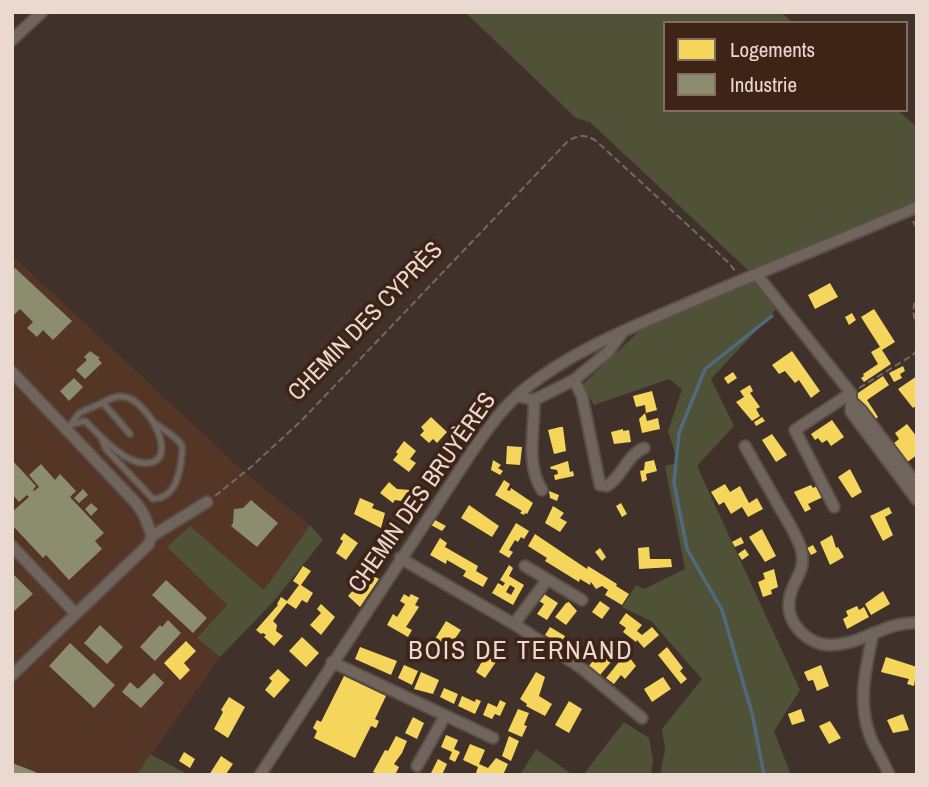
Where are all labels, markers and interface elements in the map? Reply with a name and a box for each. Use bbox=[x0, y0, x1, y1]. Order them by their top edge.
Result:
legend bbox=[663, 21, 908, 112]
text: Logements bbox=[730, 35, 815, 64]
text: Industrie bbox=[730, 70, 797, 99]
street label: CHEMIN DES CYPRÈS bbox=[283, 236, 449, 408]
street label: CHEMIN DES BRUYÈRES bbox=[343, 388, 503, 598]
district label: BOIS DE TERNAND bbox=[410, 636, 632, 668]

